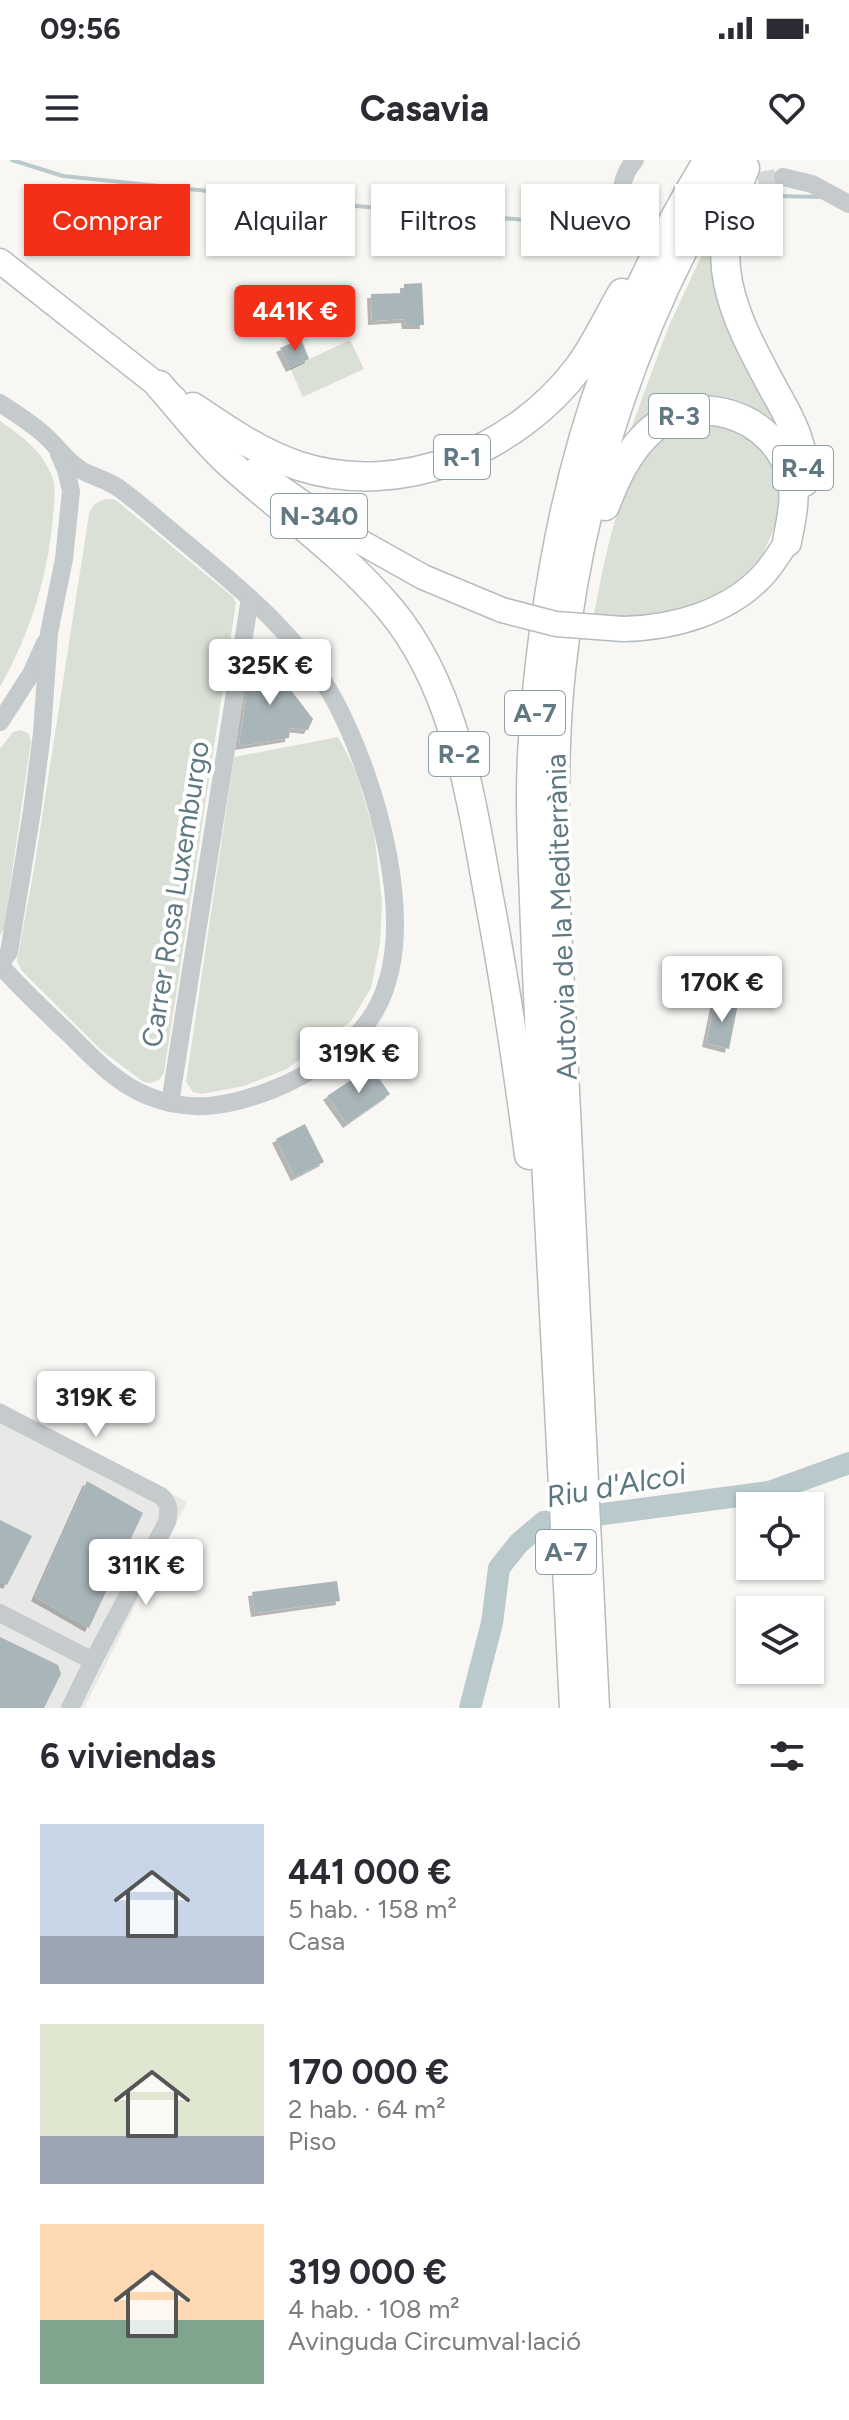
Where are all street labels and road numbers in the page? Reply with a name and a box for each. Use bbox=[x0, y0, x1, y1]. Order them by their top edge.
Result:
road number: R-3 bbox=[649, 394, 709, 438]
road number: R-1 bbox=[434, 435, 490, 479]
road number: R-4 bbox=[773, 446, 833, 490]
road number: N-340 bbox=[271, 494, 367, 538]
road number: A-7 bbox=[505, 691, 565, 735]
road number: R-2 bbox=[429, 732, 489, 776]
street label: Carrer Rosa Luxemburgo bbox=[134, 738, 216, 1050]
street label: Autovia de la Mediterrània bbox=[538, 753, 584, 1081]
road number: A-7 bbox=[536, 1530, 596, 1574]

